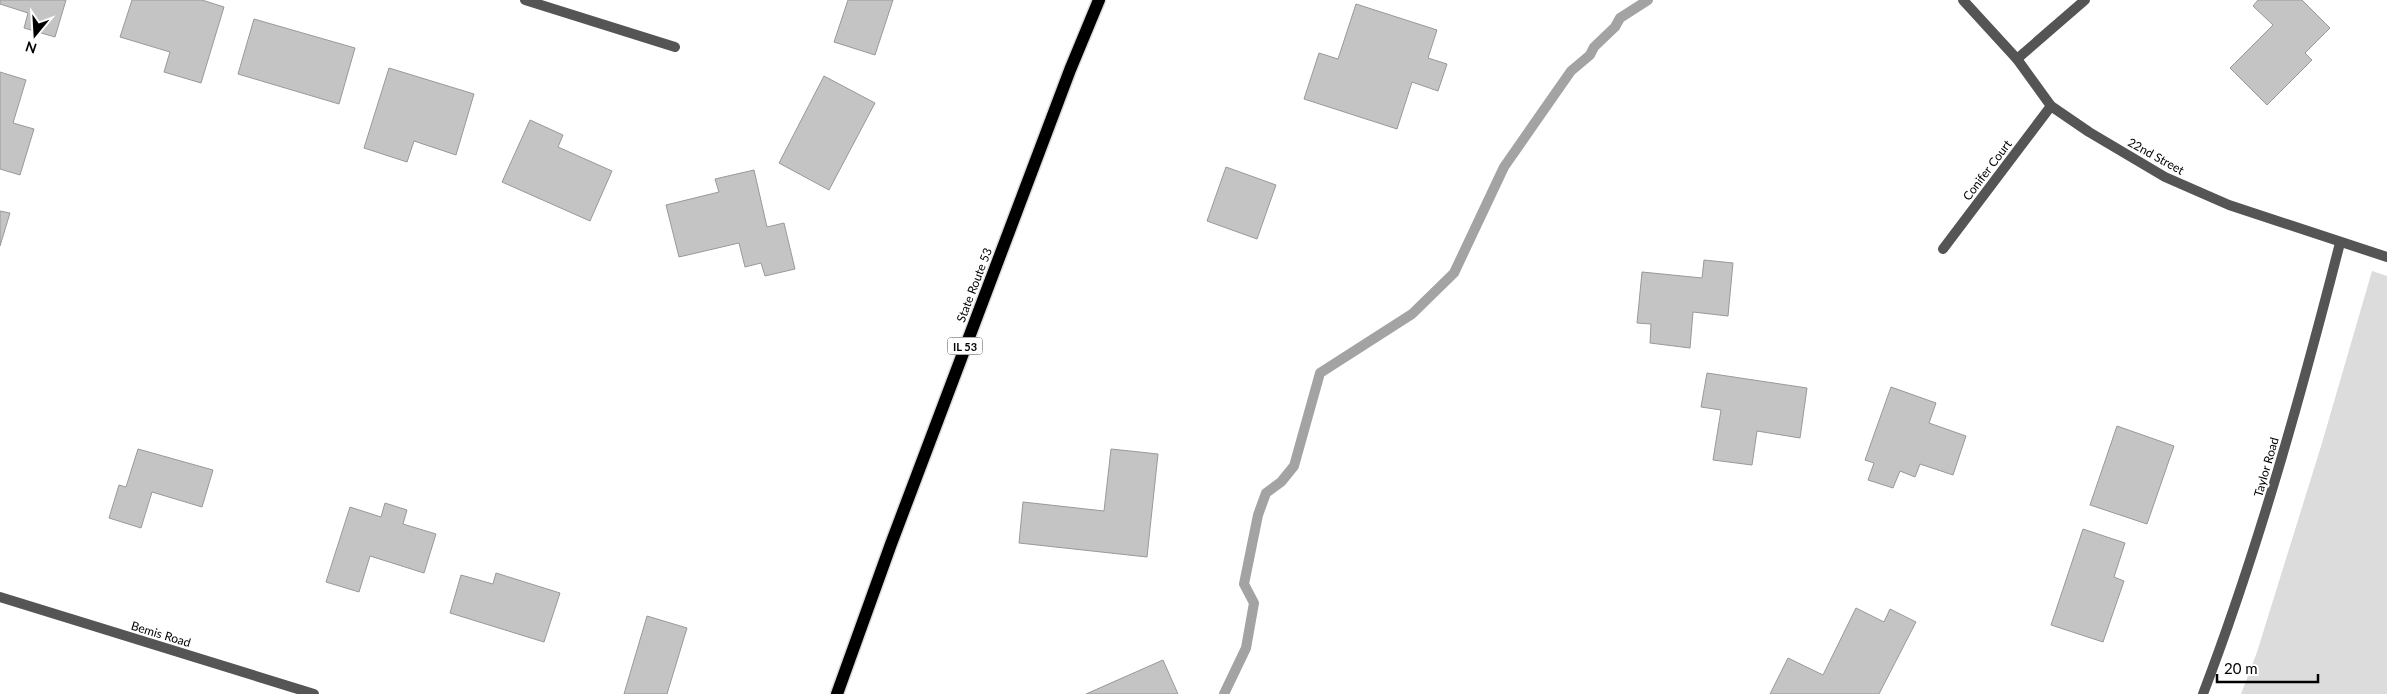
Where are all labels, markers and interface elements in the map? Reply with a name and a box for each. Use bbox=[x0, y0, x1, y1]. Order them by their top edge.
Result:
north arrow bbox=[10, 10, 60, 60]
text: N bbox=[23, 38, 39, 58]
street label: 22nd Street bbox=[2125, 134, 2187, 178]
street label: Conifer Court bbox=[1959, 136, 2015, 203]
street label: State Route 53 bbox=[953, 246, 995, 324]
road number: IL 53 bbox=[948, 338, 982, 354]
street label: Taylor Road bbox=[2250, 436, 2282, 498]
street label: Bemis Road bbox=[129, 618, 193, 650]
scale bar bbox=[2217, 652, 2318, 684]
text: 20 m bbox=[2224, 659, 2258, 677]

